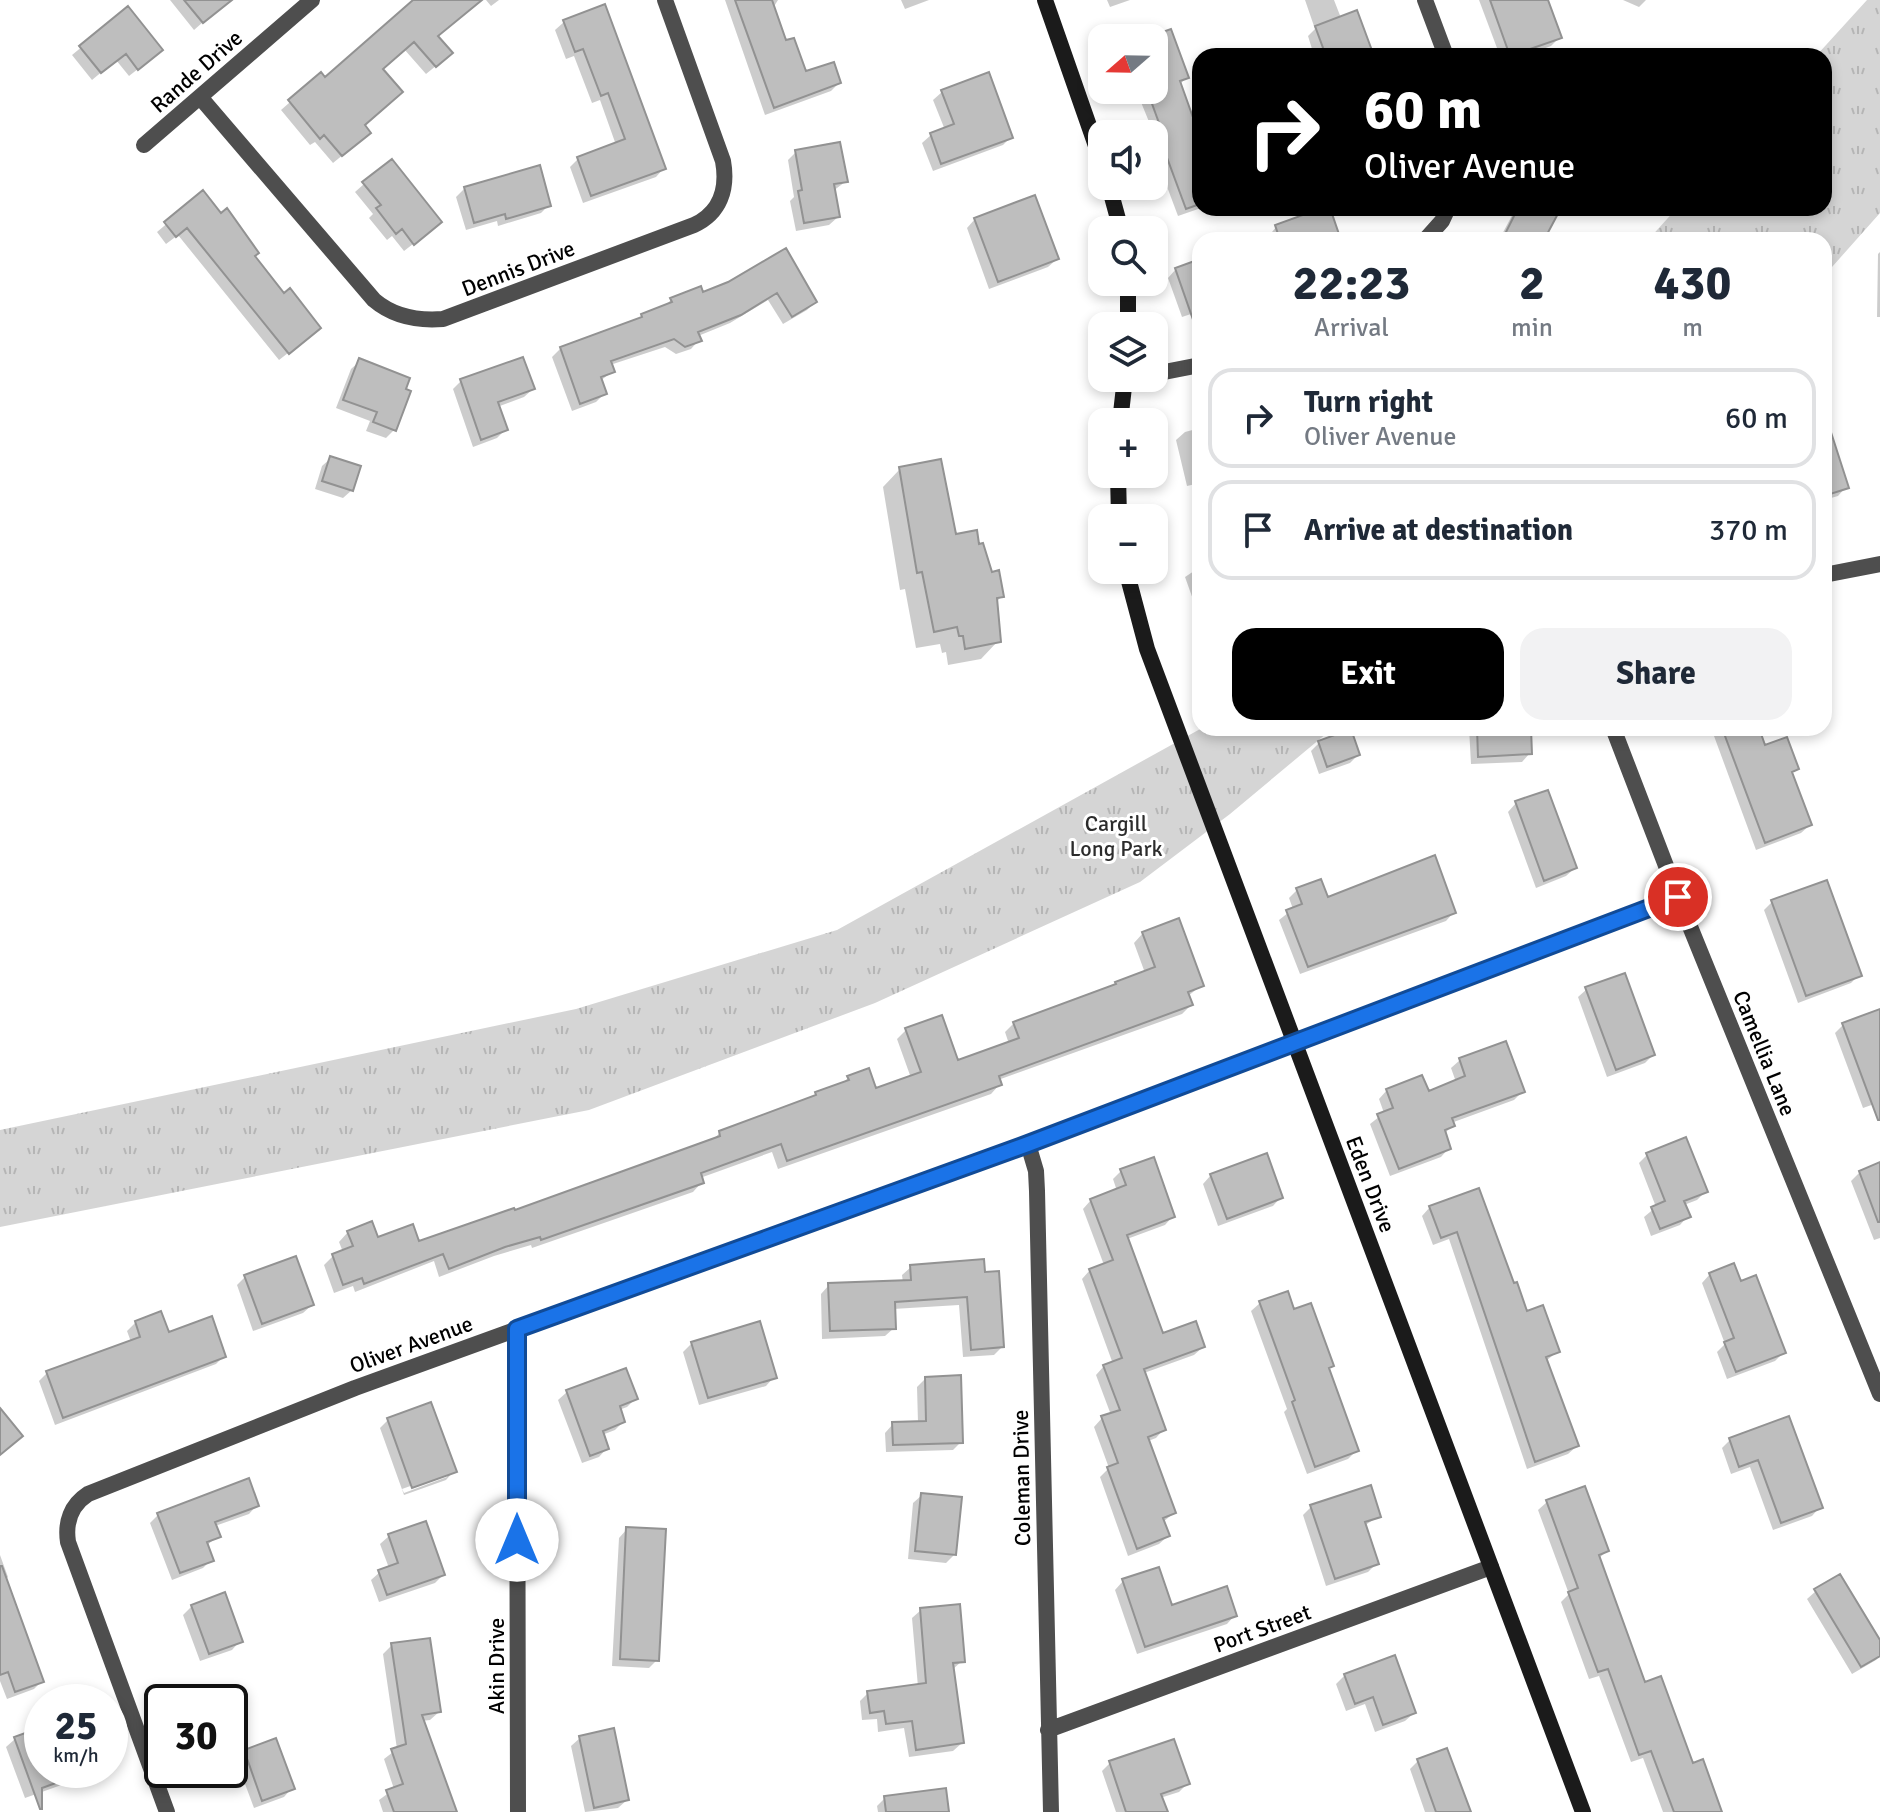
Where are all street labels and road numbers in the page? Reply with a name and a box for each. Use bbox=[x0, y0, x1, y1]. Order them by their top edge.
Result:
street label: Rande Drive bbox=[145, 24, 248, 119]
street label: Dennis Drive bbox=[458, 235, 579, 302]
street label: Camellia Lane bbox=[1727, 987, 1802, 1120]
street label: Eden Drive bbox=[1340, 1132, 1401, 1236]
street label: Oliver Avenue bbox=[346, 1310, 476, 1379]
street label: Coleman Drive bbox=[1007, 1409, 1036, 1546]
street label: Port Street bbox=[1210, 1598, 1315, 1659]
street label: Akin Drive bbox=[483, 1618, 510, 1714]

